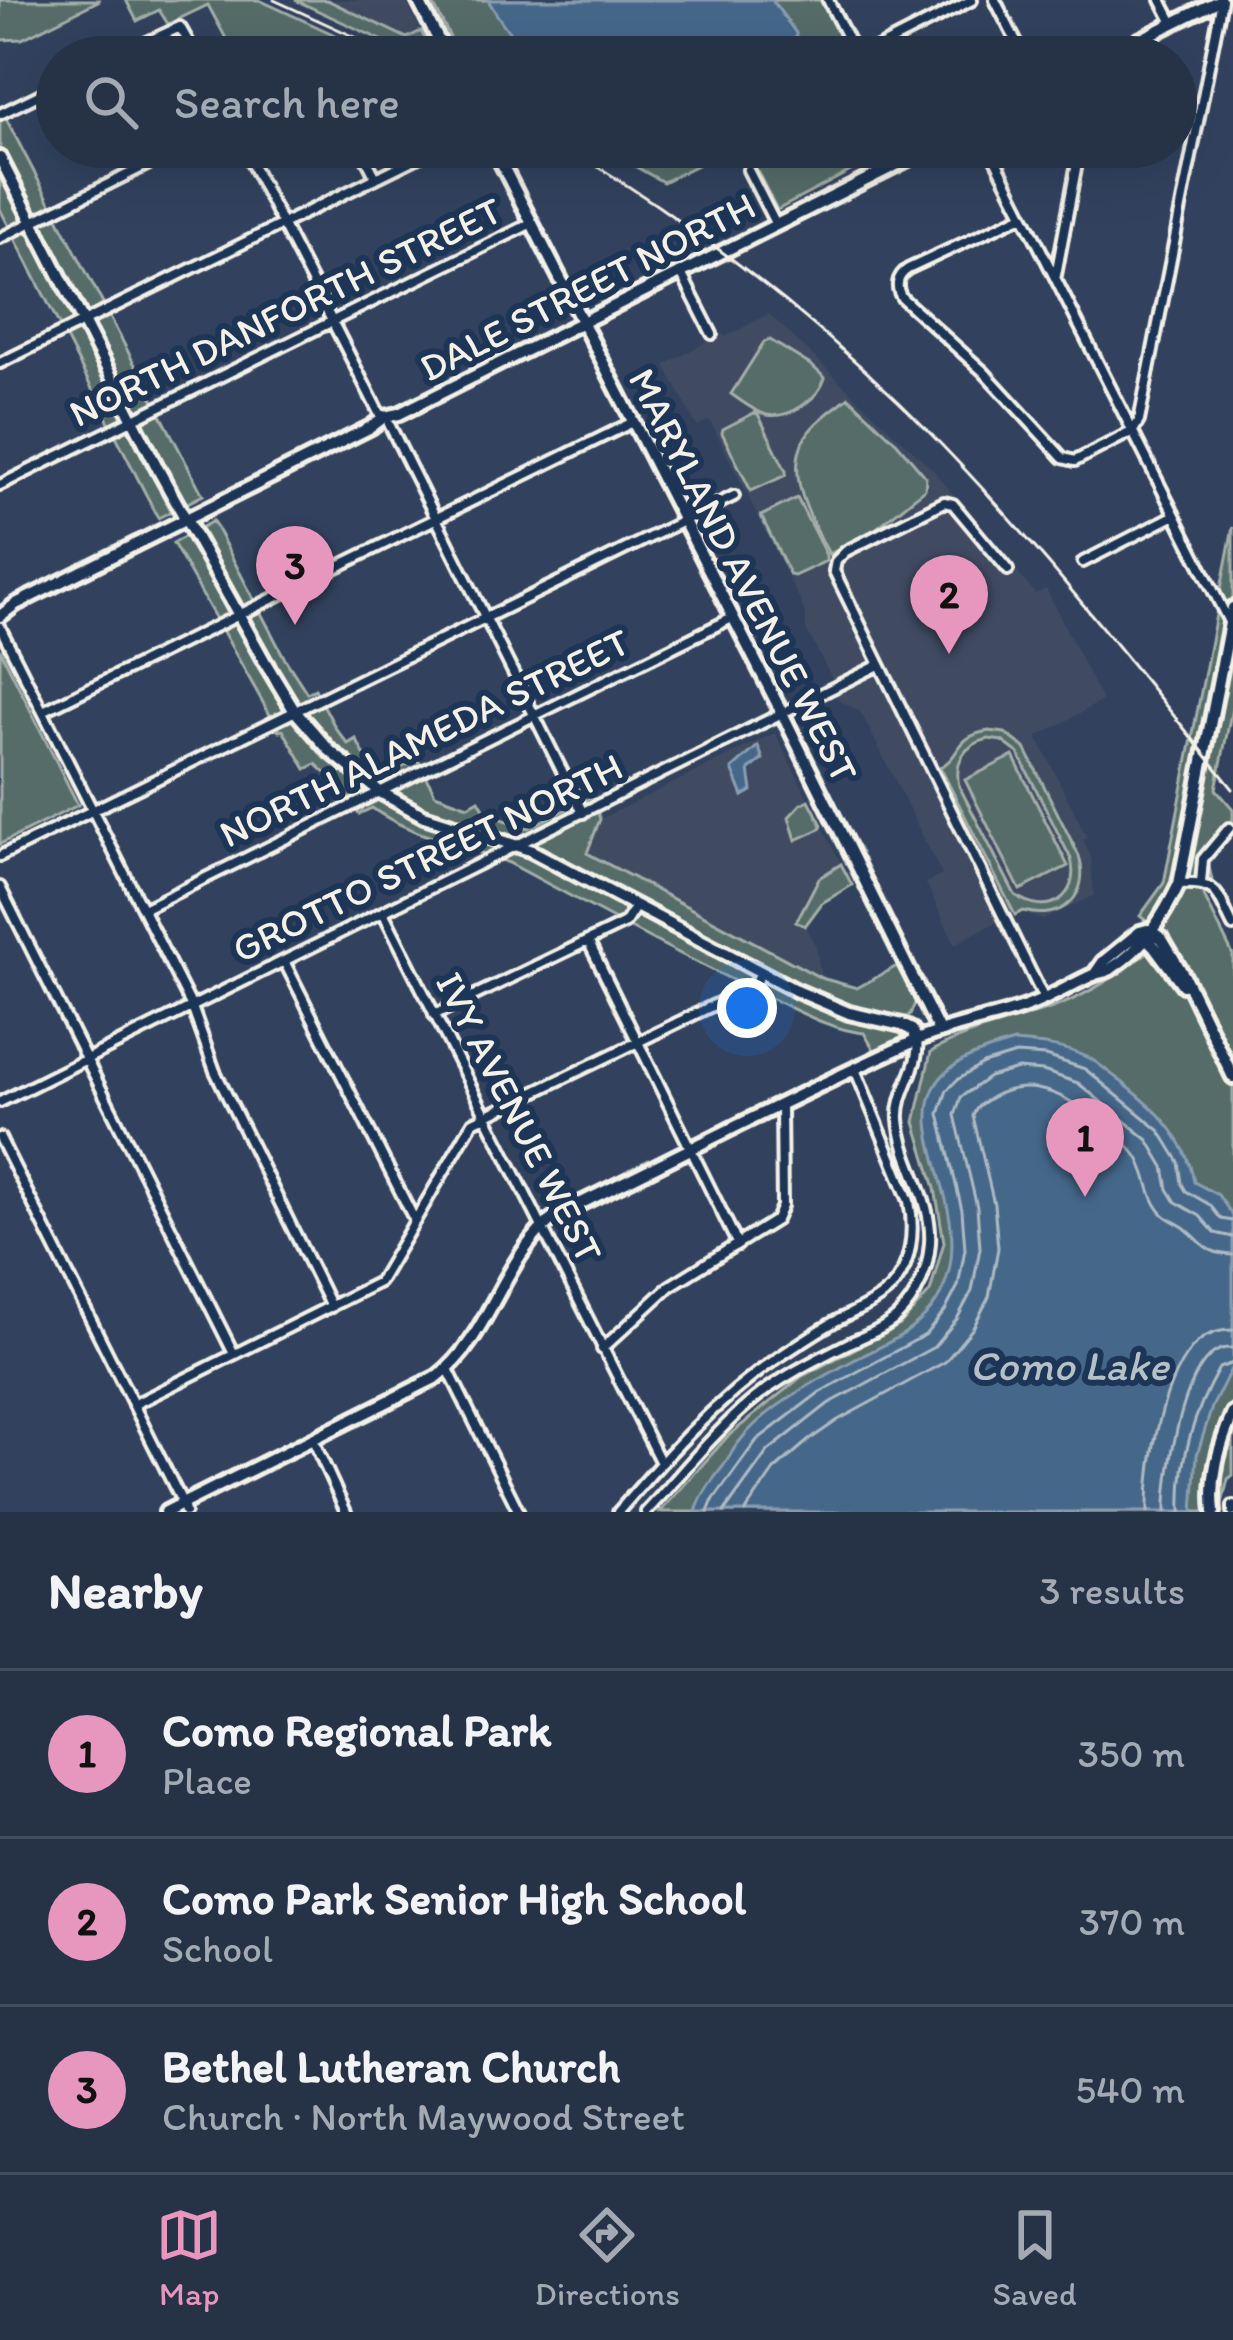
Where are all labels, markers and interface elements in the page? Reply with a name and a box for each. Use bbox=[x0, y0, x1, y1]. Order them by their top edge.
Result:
search box bbox=[36, 36, 1197, 168]
icon: search bbox=[78, 69, 144, 135]
text: Search here bbox=[174, 75, 400, 129]
street label: DALE STREET NORTH bbox=[412, 182, 763, 391]
street label: NORTH DANFORTH STREET bbox=[61, 186, 509, 437]
street label: MARYLAND AVENUE WEST bbox=[619, 360, 869, 790]
pin: 3 bbox=[256, 526, 334, 625]
pin: 2 bbox=[910, 555, 988, 654]
street label: NORTH ALAMEDA STREET bbox=[212, 618, 637, 857]
street label: GROTTO STREET NORTH bbox=[225, 742, 630, 972]
street label: IVY AVENUE WEST bbox=[426, 964, 613, 1270]
your location bbox=[717, 978, 777, 1038]
pin: 1 bbox=[1046, 1098, 1124, 1197]
water label: Como Lake bbox=[969, 1340, 1170, 1391]
text: Nearby bbox=[48, 1560, 203, 1621]
text: 3 results bbox=[1039, 1567, 1185, 1614]
text: Como Regional Park bbox=[162, 1703, 551, 1757]
text: 1 bbox=[78, 1730, 96, 1777]
text: 350 m bbox=[1078, 1730, 1185, 1777]
text: Place bbox=[162, 1757, 252, 1804]
text: Como Park Senior High School bbox=[162, 1871, 746, 1925]
text: 2 bbox=[77, 1898, 97, 1945]
text: 370 m bbox=[1079, 1898, 1185, 1945]
text: School bbox=[162, 1925, 273, 1972]
text: Bethel Lutheran Church bbox=[162, 2039, 620, 2093]
text: 3 bbox=[76, 2066, 98, 2113]
text: 540 m bbox=[1075, 2066, 1185, 2113]
text: Church · North Maywood Street bbox=[162, 2093, 685, 2140]
tab: Map bbox=[156, 2202, 222, 2313]
tab: Directions bbox=[535, 2202, 680, 2313]
tab: Saved bbox=[993, 2202, 1077, 2313]

